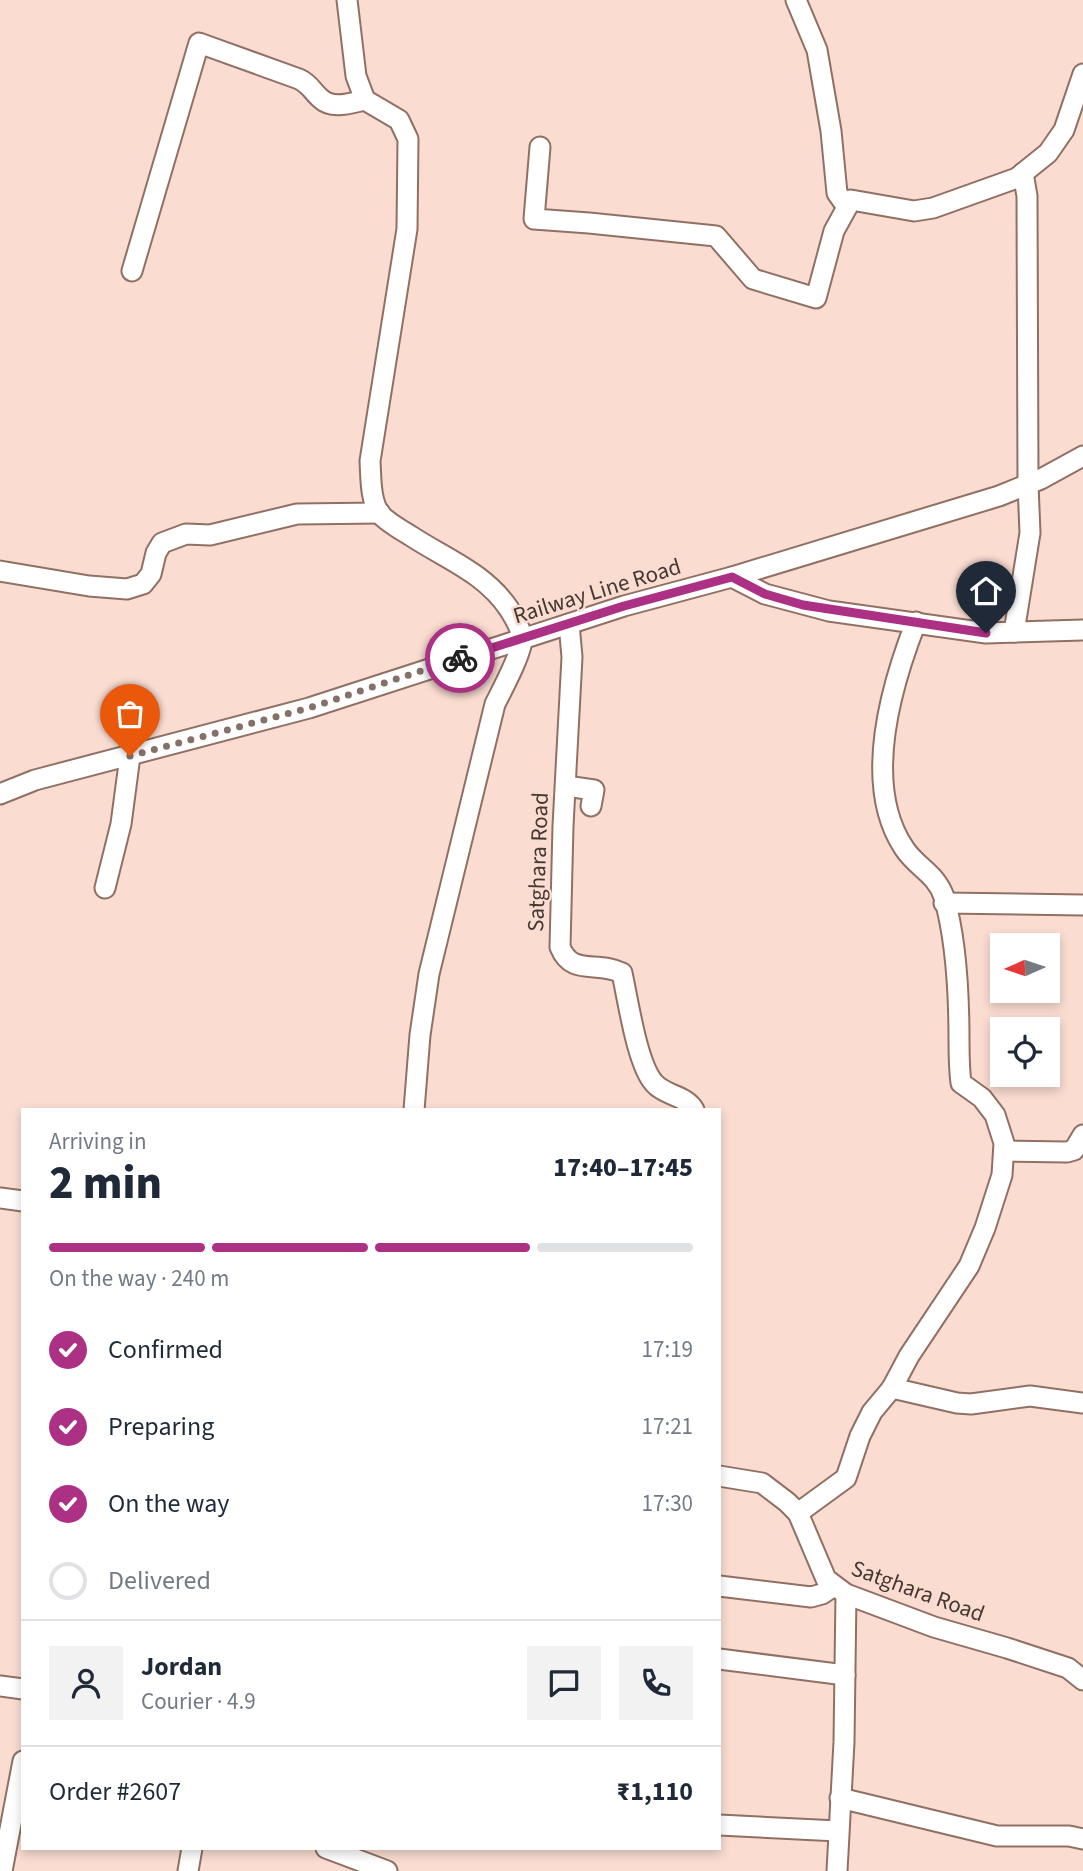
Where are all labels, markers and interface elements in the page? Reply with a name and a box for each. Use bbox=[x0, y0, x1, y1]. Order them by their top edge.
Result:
street label: Railway Line Road bbox=[509, 550, 685, 632]
pin bbox=[956, 561, 1016, 633]
icon: home bbox=[967, 572, 1005, 610]
courier bbox=[425, 623, 495, 693]
icon: bike bbox=[441, 639, 479, 677]
pin bbox=[100, 684, 160, 756]
icon: bag bbox=[111, 695, 149, 733]
street label: Satghara Road bbox=[519, 792, 557, 932]
north arrow bbox=[990, 933, 1060, 1003]
map controls bbox=[990, 933, 1060, 1087]
button: locate bbox=[990, 1017, 1060, 1087]
text: Arriving in bbox=[49, 1125, 147, 1158]
text: 17:40–17:45 bbox=[553, 1149, 693, 1186]
text: 2 min bbox=[49, 1151, 162, 1216]
text: On the way · 240 m bbox=[49, 1262, 229, 1295]
icon: check bbox=[49, 1331, 87, 1369]
text: Confirmed bbox=[108, 1331, 223, 1368]
text: 17:19 bbox=[642, 1333, 693, 1366]
icon: check bbox=[49, 1408, 87, 1446]
text: Preparing bbox=[108, 1408, 214, 1445]
text: 17:21 bbox=[642, 1410, 693, 1443]
icon: check bbox=[49, 1485, 87, 1523]
text: On the way bbox=[108, 1485, 229, 1522]
text: 17:30 bbox=[642, 1487, 693, 1520]
street label: Satghara Road bbox=[847, 1552, 989, 1630]
text: Delivered bbox=[108, 1562, 211, 1599]
button: person bbox=[49, 1646, 123, 1720]
button: chat bbox=[527, 1646, 601, 1720]
button: phone bbox=[619, 1646, 693, 1720]
text: Jordan bbox=[141, 1648, 222, 1685]
text: Courier · 4.9 bbox=[141, 1685, 256, 1718]
text: Order #2607 bbox=[49, 1773, 181, 1810]
text: ₹1,110 bbox=[617, 1773, 693, 1810]

